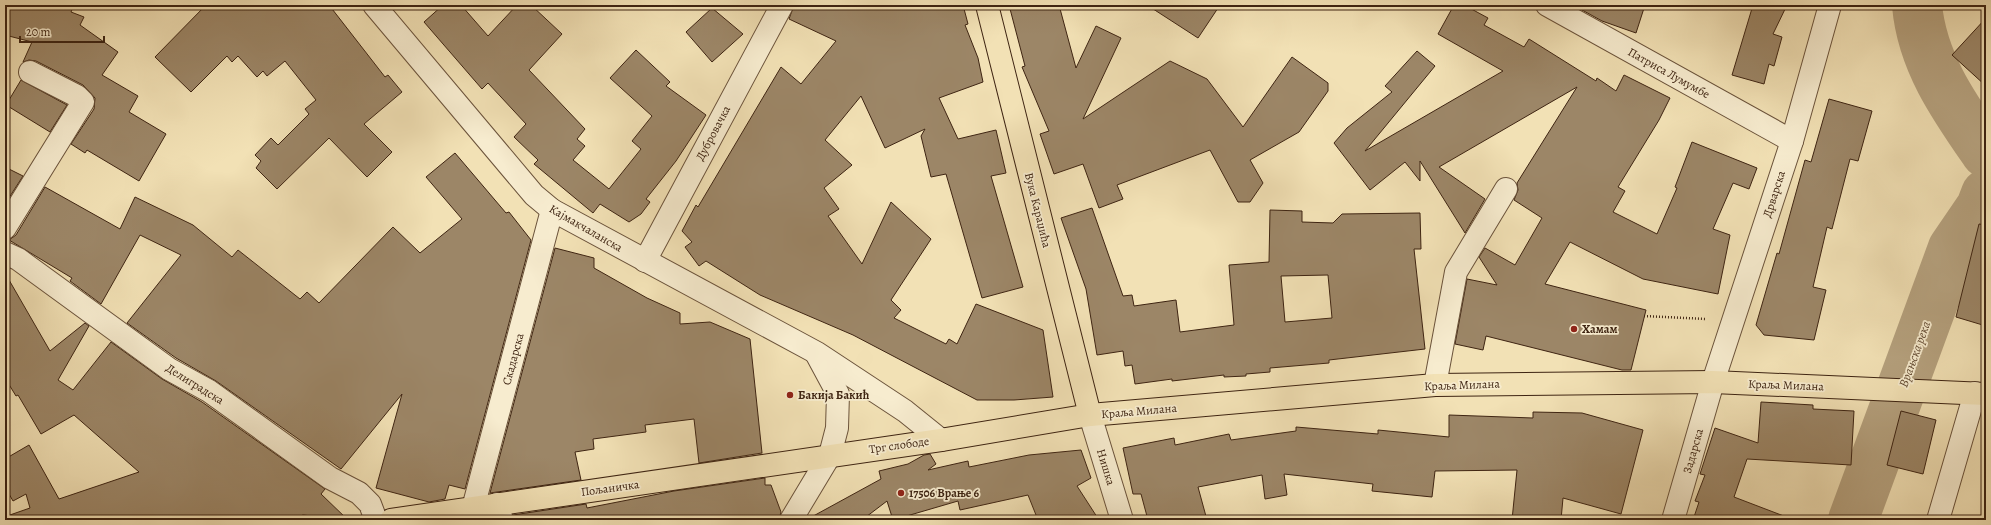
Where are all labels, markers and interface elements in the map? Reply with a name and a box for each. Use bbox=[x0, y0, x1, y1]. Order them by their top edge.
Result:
scale bar bbox=[20, 18, 104, 44]
text: 20 m bbox=[26, 24, 50, 40]
street label: Патриса Лумумбе bbox=[1625, 44, 1713, 102]
street label: Дубровачка bbox=[692, 102, 734, 163]
street label: Дрварска bbox=[1759, 168, 1789, 219]
street label: Вука Караџића bbox=[1021, 171, 1055, 250]
street label: Кајмакчаланска bbox=[546, 200, 626, 256]
water label: Врањска река bbox=[1895, 319, 1934, 390]
place label: Хамам bbox=[1582, 321, 1618, 337]
marker: Хамам bbox=[1569, 324, 1579, 334]
street label: Скадарска bbox=[498, 331, 528, 387]
street label: Делиградска bbox=[163, 360, 227, 408]
street label: Краља Милана bbox=[1424, 376, 1501, 394]
street label: Краља Милана bbox=[1748, 376, 1825, 394]
place label: Бакија Бакић bbox=[798, 387, 870, 403]
marker: Бакија Бакић bbox=[785, 390, 795, 400]
street label: Краља Милана bbox=[1100, 400, 1178, 422]
street label: Задарска bbox=[1679, 426, 1707, 475]
street label: Трг слободе bbox=[868, 433, 930, 457]
street label: Нишка bbox=[1093, 447, 1119, 488]
street label: Пољаничка bbox=[580, 476, 641, 500]
place label: 17506 Врање 6 bbox=[909, 485, 979, 501]
marker: 17506 Врање 6 bbox=[896, 488, 906, 498]

